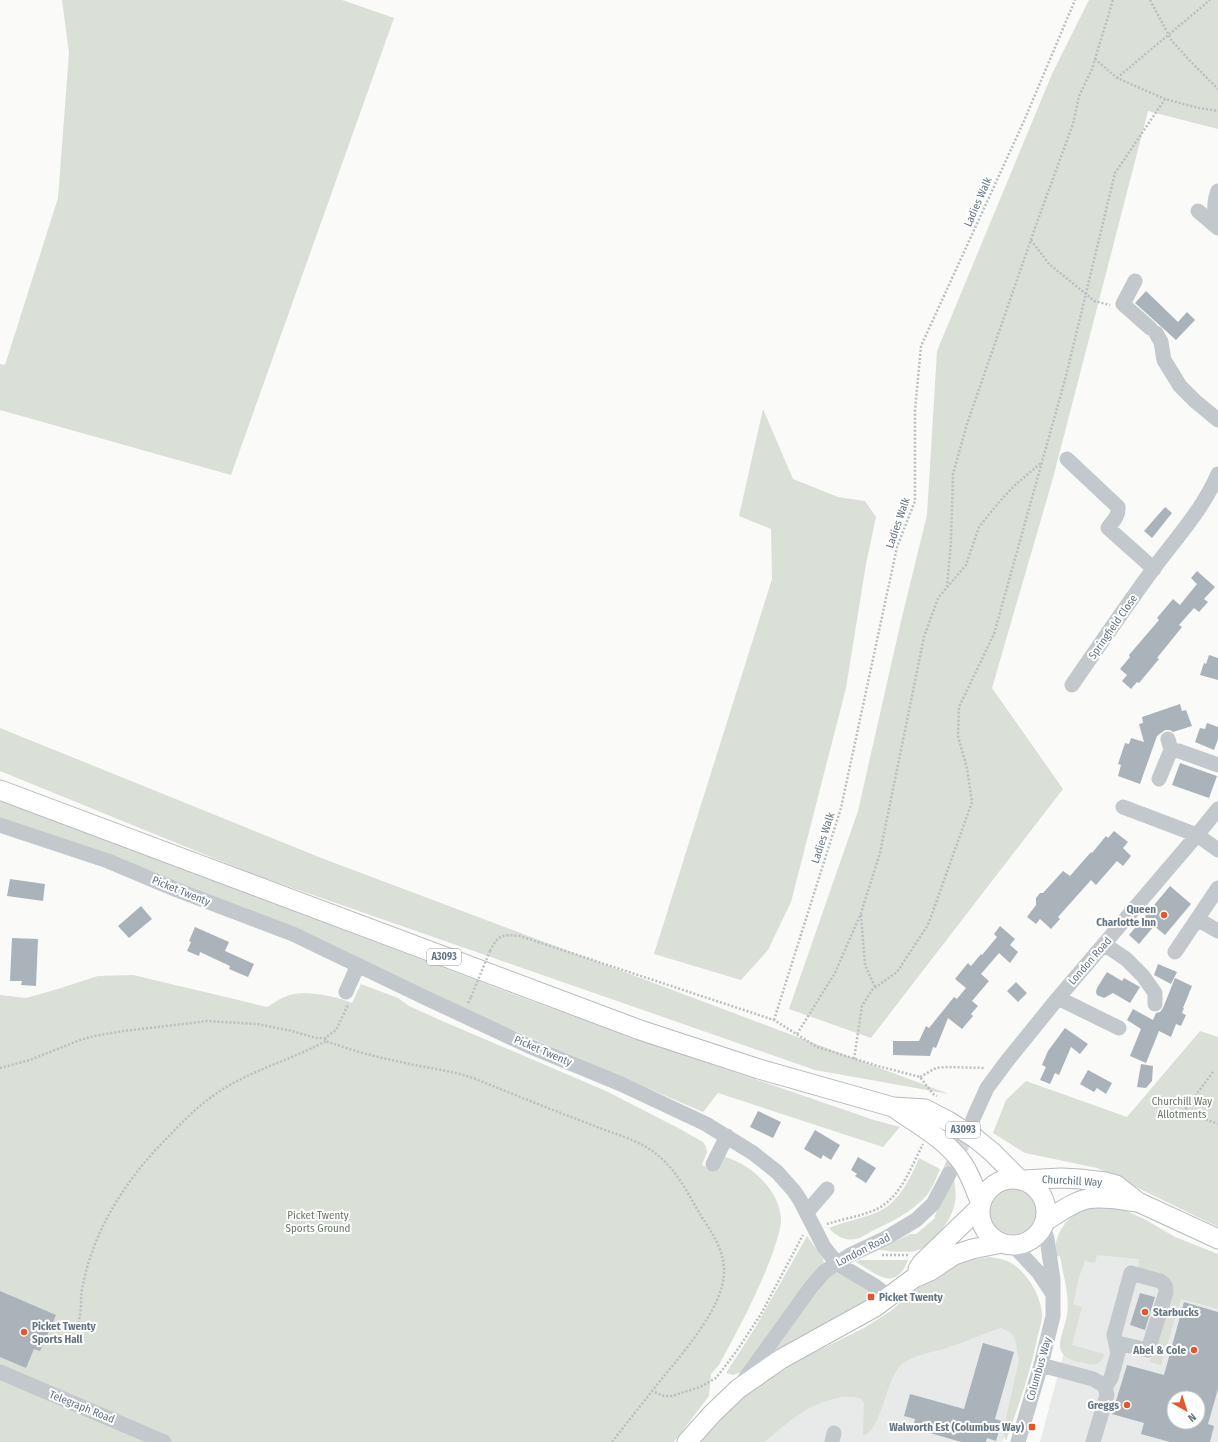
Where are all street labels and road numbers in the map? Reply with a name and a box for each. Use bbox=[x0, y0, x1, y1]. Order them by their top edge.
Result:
street label: Ladies Walk bbox=[961, 174, 995, 229]
street label: Ladies Walk bbox=[883, 495, 913, 550]
street label: Springfield Close bbox=[1086, 592, 1140, 662]
street label: Ladies Walk bbox=[809, 810, 838, 865]
street label: Picket Twenty bbox=[150, 873, 212, 909]
street label: London Road bbox=[1066, 934, 1114, 988]
road number: A3093 bbox=[427, 949, 461, 965]
street label: Picket Twenty bbox=[512, 1033, 574, 1069]
road number: A3093 bbox=[946, 1122, 980, 1138]
street label: Churchill Way bbox=[1042, 1173, 1103, 1189]
street label: London Road bbox=[834, 1231, 892, 1269]
street label: Columbus Way bbox=[1024, 1336, 1054, 1402]
street label: Telegraph Road bbox=[47, 1388, 117, 1426]

